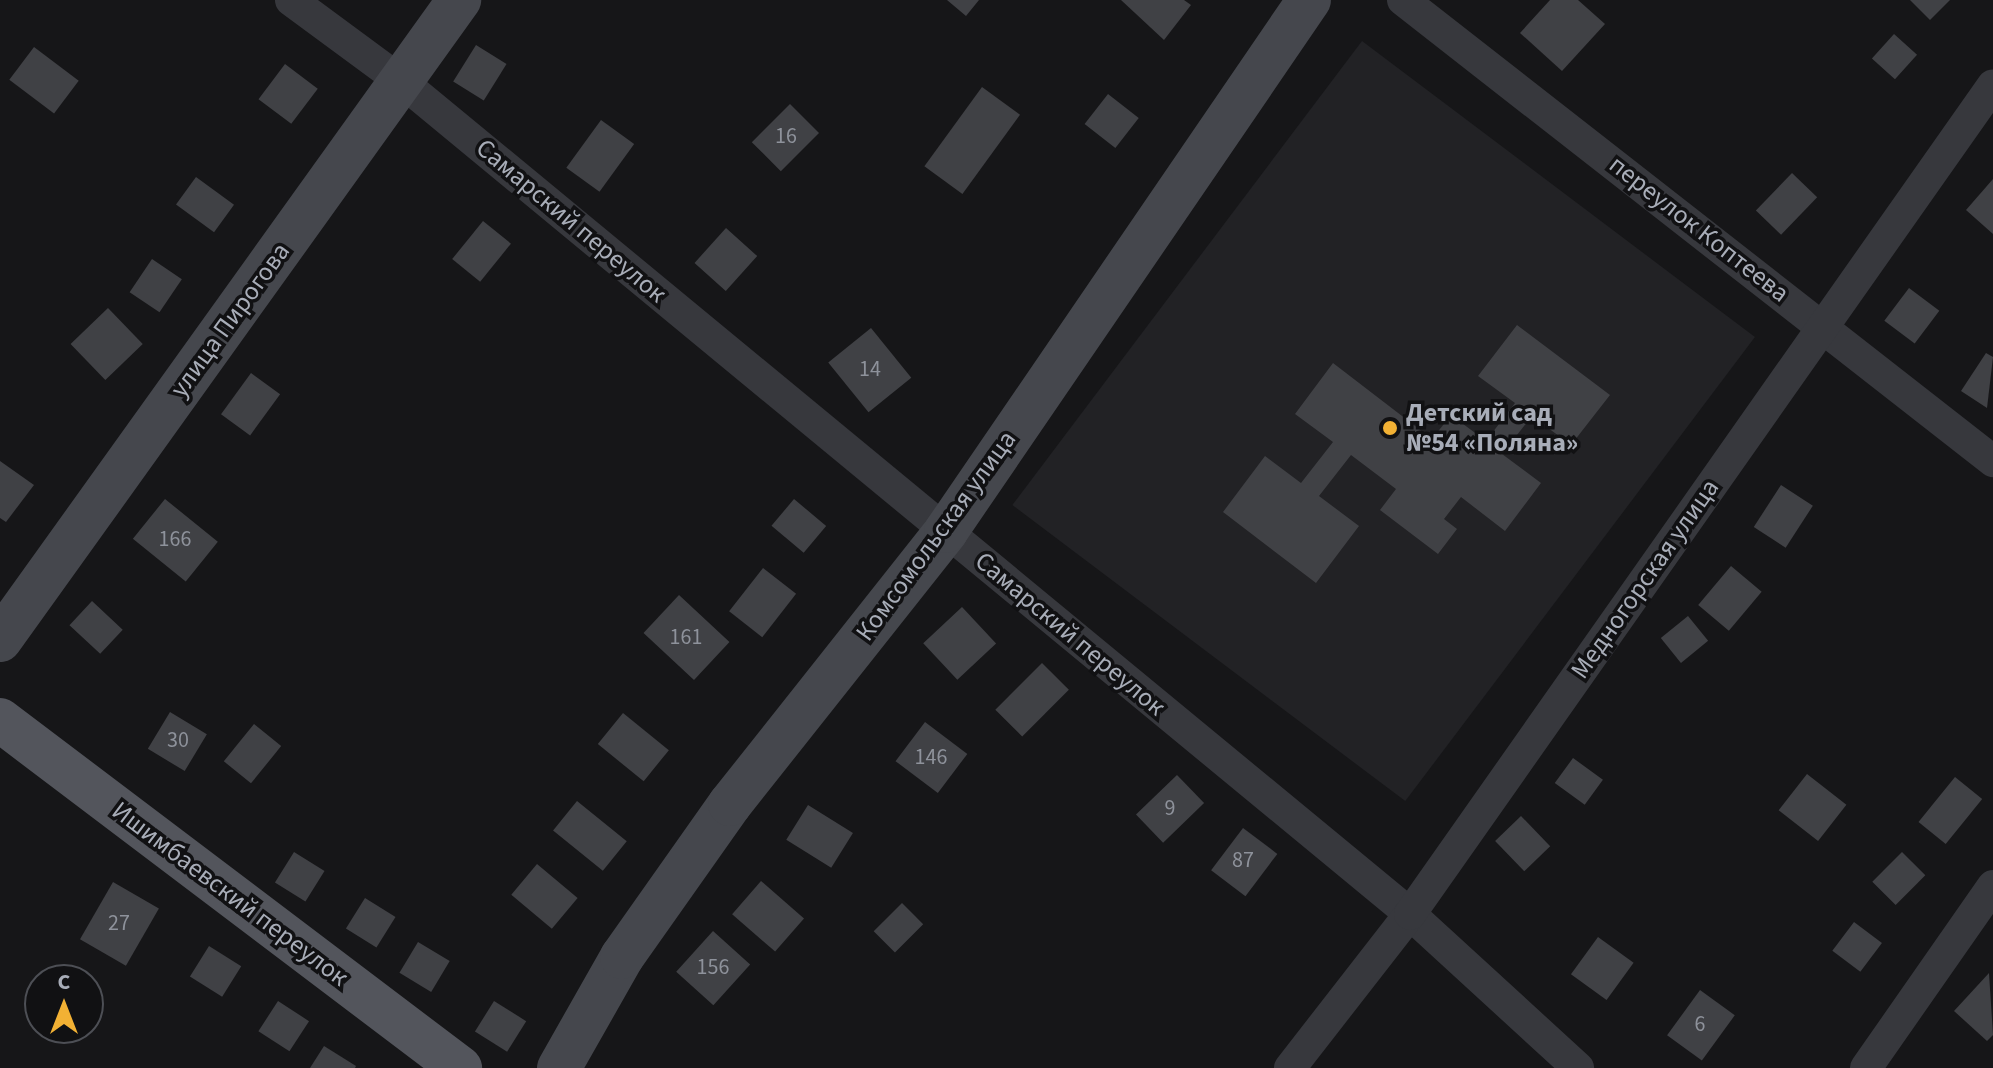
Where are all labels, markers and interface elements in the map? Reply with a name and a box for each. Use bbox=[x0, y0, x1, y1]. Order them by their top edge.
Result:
house number: 16 bbox=[775, 124, 797, 150]
street label: Самарский переулок bbox=[470, 132, 672, 310]
street label: переулок Коптеева bbox=[1603, 149, 1795, 309]
street label: улица Пирогова bbox=[164, 237, 296, 403]
house number: 14 bbox=[859, 357, 881, 383]
place label: Детский сад №54 «Поляна» bbox=[1406, 397, 1578, 458]
marker: Детский сад №54 «Поляна» bbox=[1381, 419, 1399, 437]
street label: Комсомольская улица bbox=[849, 425, 1023, 647]
street label: Медногорская улица bbox=[1564, 473, 1726, 685]
house number: 166 bbox=[159, 527, 191, 553]
street label: Самарский переулок bbox=[969, 545, 1171, 723]
house number: 161 bbox=[670, 625, 702, 651]
house number: 30 bbox=[167, 728, 189, 754]
house number: 146 bbox=[915, 745, 947, 771]
street label: Ишимбаевский переулок bbox=[106, 795, 354, 993]
house number: 9 bbox=[1165, 796, 1175, 822]
house number: 87 bbox=[1232, 848, 1254, 874]
house number: 27 bbox=[108, 911, 130, 937]
house number: 156 bbox=[697, 955, 729, 981]
north arrow bbox=[24, 964, 104, 1044]
text: С bbox=[58, 966, 70, 998]
house number: 6 bbox=[1695, 1012, 1705, 1038]

